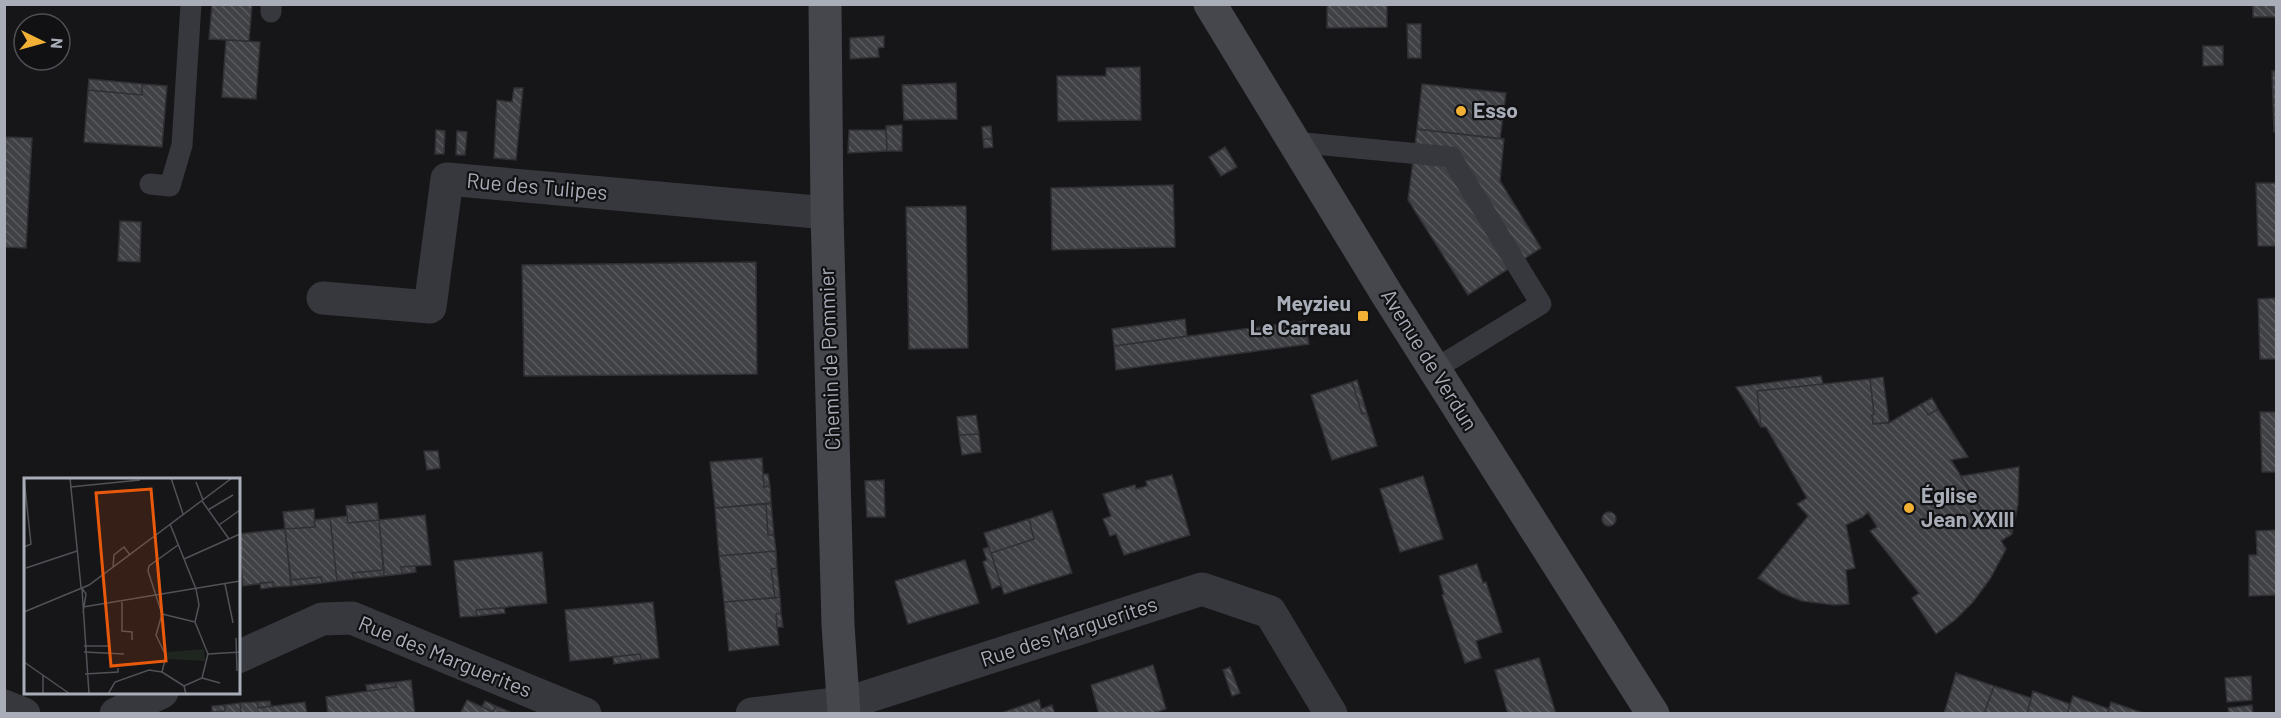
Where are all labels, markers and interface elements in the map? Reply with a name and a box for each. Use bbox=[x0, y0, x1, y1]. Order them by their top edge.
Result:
north arrow bbox=[12, 12, 72, 72]
text: N bbox=[48, 37, 67, 49]
place label: Esso bbox=[1473, 97, 1518, 122]
marker: Esso bbox=[1454, 104, 1468, 118]
street label: Rue des Tulipes bbox=[466, 167, 609, 204]
street label: Chemin de Pommier bbox=[813, 267, 844, 451]
street label: Avenue de Verdun bbox=[1377, 284, 1484, 434]
place label: Meyzieu Le Carreau bbox=[1250, 290, 1351, 339]
marker: Meyzieu Le Carreau bbox=[1356, 309, 1370, 323]
inset map bbox=[24, 478, 240, 694]
place label: Église Jean XXIII bbox=[1921, 482, 2014, 531]
marker: Église Jean XXIII bbox=[1902, 501, 1916, 515]
street label: Rue des Marguerites bbox=[977, 590, 1160, 671]
street label: Rue des Marguerites bbox=[355, 609, 536, 702]

